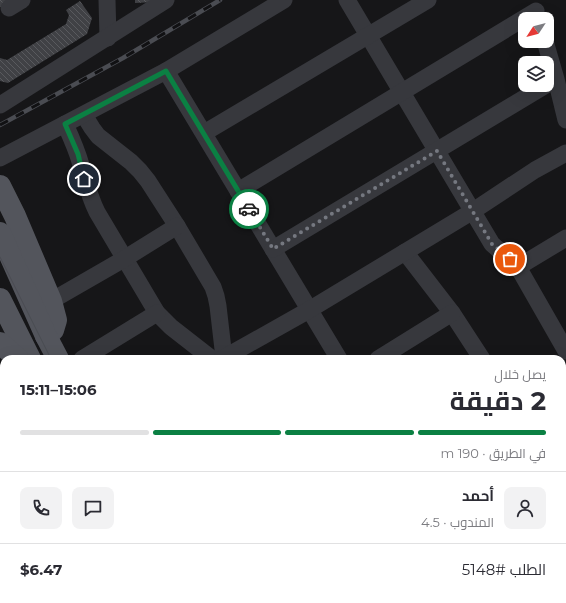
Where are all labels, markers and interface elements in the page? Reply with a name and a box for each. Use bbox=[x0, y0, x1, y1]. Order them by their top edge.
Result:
north arrow bbox=[518, 12, 554, 48]
map controls bbox=[518, 12, 554, 92]
button: layers bbox=[518, 56, 554, 92]
pin bbox=[67, 162, 101, 196]
icon: home bbox=[73, 168, 95, 190]
courier bbox=[229, 189, 269, 229]
icon: car bbox=[238, 198, 260, 220]
pin bbox=[493, 242, 527, 276]
icon: bag bbox=[499, 248, 521, 270]
text: يصل خلال bbox=[494, 366, 546, 382]
text: 15:06–15:11 bbox=[20, 380, 97, 399]
text: 2 دقيقة bbox=[450, 385, 546, 417]
text: في الطريق · 190 m bbox=[440, 445, 546, 461]
text: أحمد bbox=[462, 486, 494, 505]
button: phone bbox=[20, 487, 62, 529]
button: chat bbox=[72, 487, 114, 529]
button: person bbox=[504, 487, 546, 529]
text: المندوب · 4.5 bbox=[421, 514, 494, 530]
text: $6.47 bbox=[20, 560, 62, 579]
text: الطلب #5148 bbox=[462, 560, 546, 579]

